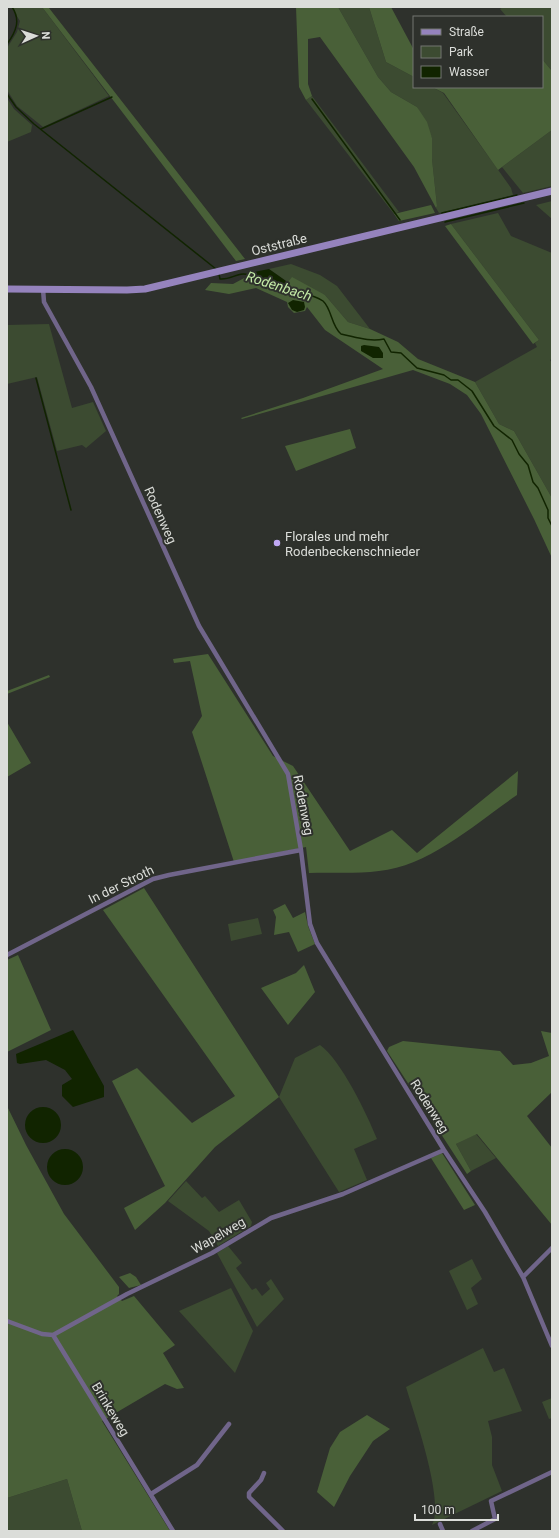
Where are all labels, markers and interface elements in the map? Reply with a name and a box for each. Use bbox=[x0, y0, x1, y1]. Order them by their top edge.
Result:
north arrow bbox=[16, 16, 56, 56]
legend bbox=[413, 16, 543, 88]
text: Straße bbox=[449, 25, 484, 39]
text: N bbox=[39, 31, 52, 40]
text: Park bbox=[449, 45, 474, 59]
text: Wasser bbox=[449, 65, 489, 79]
street label: Oststraße bbox=[250, 230, 309, 259]
water label: Rodenbach bbox=[244, 268, 314, 304]
street label: Rodenweg bbox=[141, 484, 180, 546]
place label: Florales und mehr Rodenbeckenschnieder bbox=[285, 529, 420, 559]
marker: Florales und mehr Rodenbeckenschnieder bbox=[272, 538, 282, 548]
street label: Rodenweg bbox=[290, 774, 317, 836]
street label: In der Stroth bbox=[86, 862, 156, 907]
street label: Rodenweg bbox=[407, 1077, 452, 1136]
street label: Wapelweg bbox=[189, 1214, 248, 1257]
street label: Brinkeweg bbox=[89, 1380, 132, 1439]
scale bar bbox=[415, 1496, 498, 1522]
text: 100 m bbox=[421, 1503, 455, 1517]

